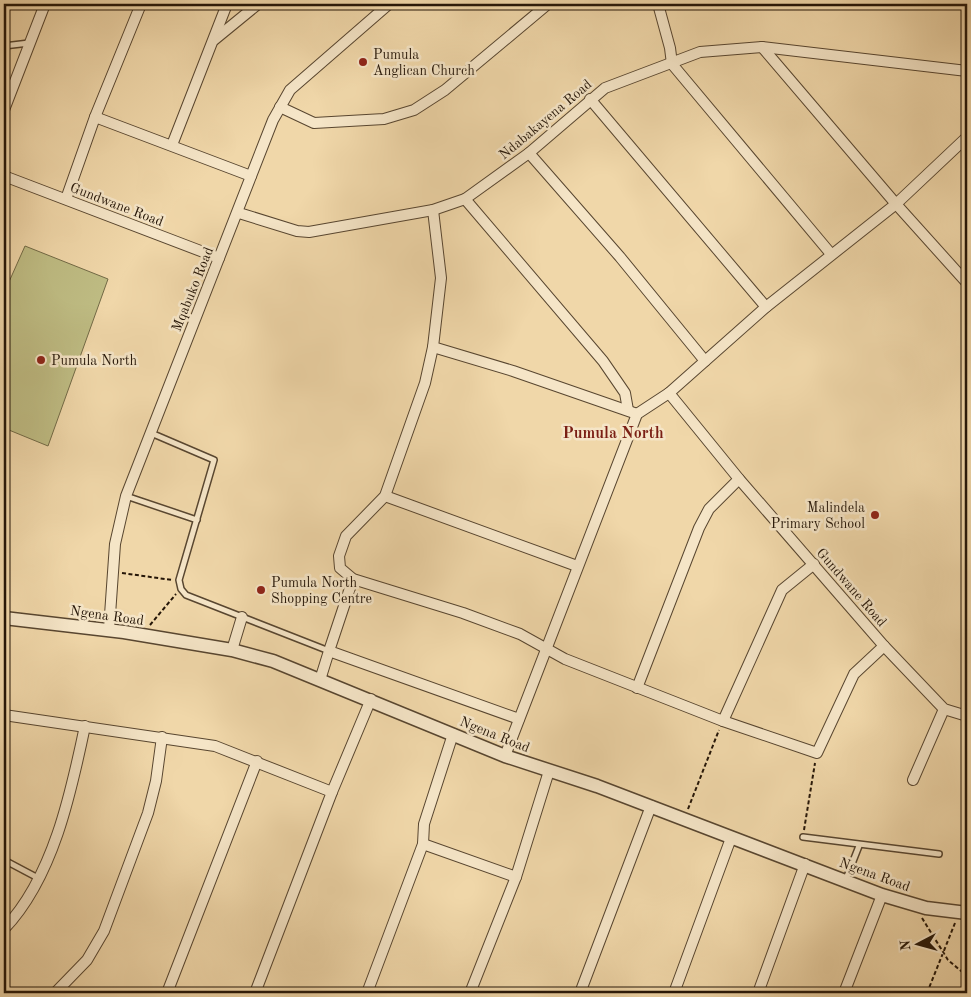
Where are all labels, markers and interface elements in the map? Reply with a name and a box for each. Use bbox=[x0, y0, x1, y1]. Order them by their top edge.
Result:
place label: Pumula Anglican Church bbox=[373, 48, 475, 78]
marker: Pumula Anglican Church bbox=[357, 56, 369, 68]
street label: Ndabakayena Road bbox=[497, 77, 595, 162]
street label: Gundwane Road bbox=[68, 181, 165, 229]
street label: Mqabuko Road bbox=[170, 245, 216, 334]
marker: Pumula North bbox=[35, 354, 47, 366]
place label: Pumula North bbox=[51, 354, 138, 368]
district label: Pumula North bbox=[562, 426, 664, 442]
place label: Malindela Primary School bbox=[771, 501, 865, 531]
marker: Malindela Primary School bbox=[869, 509, 881, 521]
street label: Gundwane Road bbox=[814, 546, 889, 630]
place label: Pumula North Shopping Centre bbox=[271, 576, 372, 606]
marker: Pumula North Shopping Centre bbox=[255, 584, 267, 596]
street label: Ngena Road bbox=[69, 604, 145, 628]
street label: Ngena Road bbox=[458, 715, 532, 755]
street label: Ngena Road bbox=[837, 856, 912, 894]
north arrow bbox=[894, 920, 944, 970]
text: N bbox=[899, 939, 914, 951]

